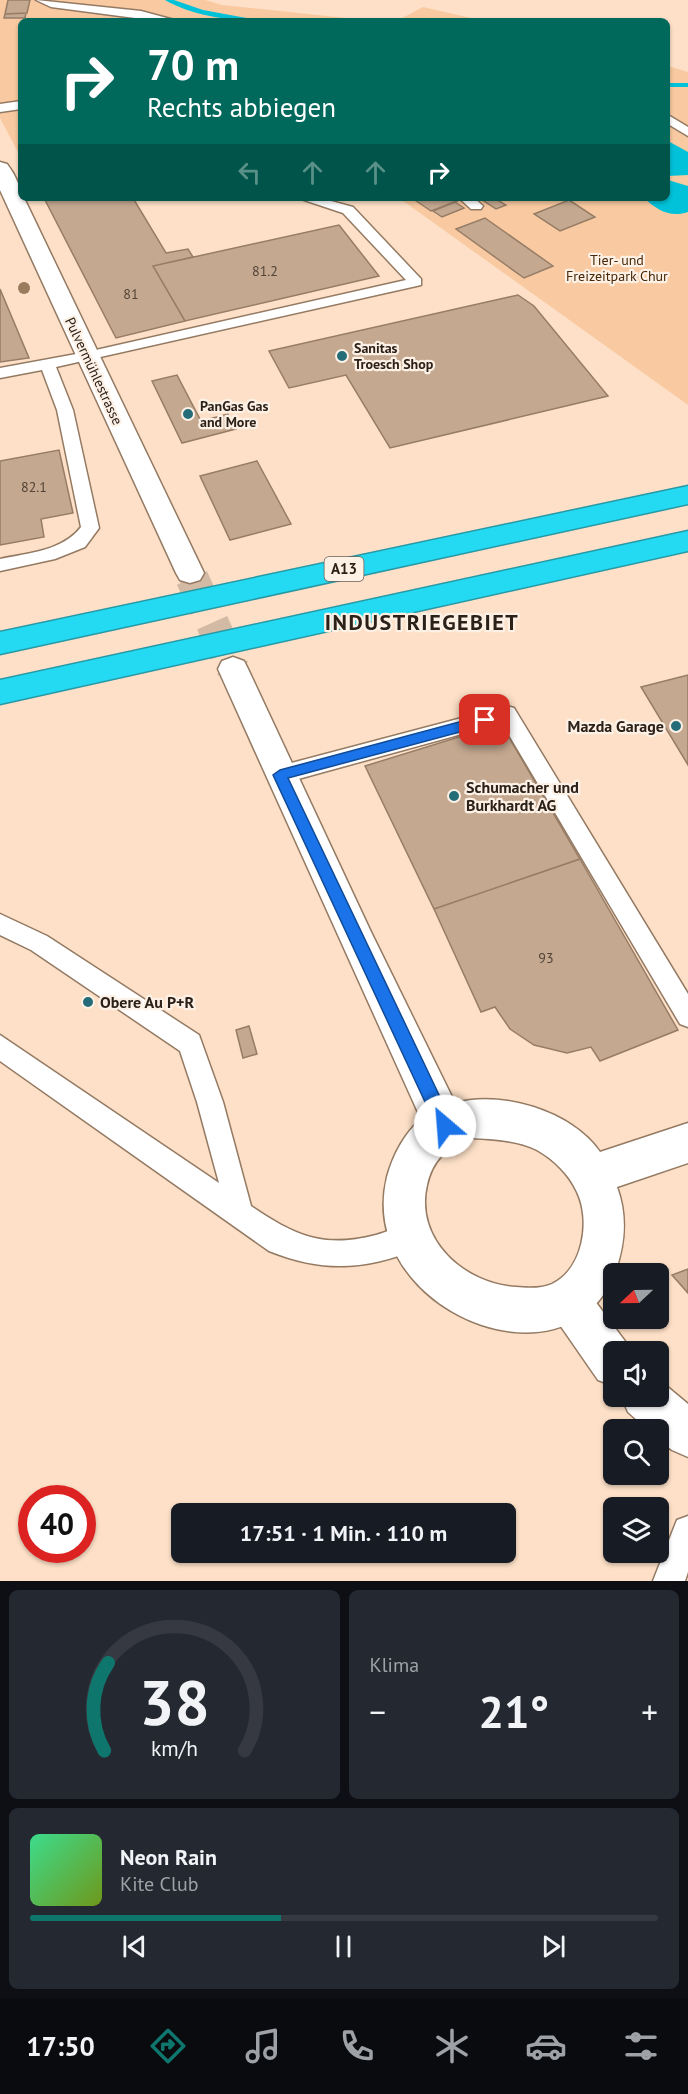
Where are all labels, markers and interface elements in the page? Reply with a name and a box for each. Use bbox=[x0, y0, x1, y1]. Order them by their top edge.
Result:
text: 70 m bbox=[147, 37, 239, 92]
icon: right bbox=[48, 42, 126, 120]
text: Rechts abbiegen bbox=[147, 90, 336, 124]
icon: left bbox=[233, 156, 266, 189]
icon: ahead bbox=[296, 156, 329, 189]
icon: ahead bbox=[359, 156, 392, 189]
icon: right bbox=[422, 156, 455, 189]
park label: Tier- und Freizeitpark Chur bbox=[566, 251, 668, 285]
house number: 81.2 bbox=[252, 262, 278, 280]
house number: 81 bbox=[123, 285, 139, 303]
street label: Pulvermühlestrasse bbox=[61, 314, 127, 428]
place label: Sanitas Troesch Shop bbox=[354, 339, 434, 373]
marker: Sanitas Troesch Shop bbox=[335, 349, 349, 363]
place label: PanGas Gas and More bbox=[200, 397, 268, 431]
marker: PanGas Gas and More bbox=[181, 407, 195, 421]
house number: 82.1 bbox=[21, 478, 47, 496]
road number: A13 bbox=[324, 557, 364, 581]
district label: INDUSTRIEGEBIET bbox=[325, 608, 519, 636]
pin bbox=[459, 694, 510, 745]
icon: arrive bbox=[468, 703, 501, 736]
place label: Mazda Garage bbox=[568, 716, 664, 736]
marker: Mazda Garage bbox=[669, 719, 683, 733]
place label: Schumacher und Burkhardt AG bbox=[466, 777, 579, 815]
marker: Schumacher und Burkhardt AG bbox=[447, 789, 461, 803]
house number: 93 bbox=[538, 949, 554, 967]
place label: Obere Au P+R bbox=[100, 992, 194, 1012]
marker: Obere Au P+R bbox=[81, 995, 95, 1009]
position arrow bbox=[413, 1094, 477, 1158]
north arrow bbox=[603, 1263, 669, 1329]
map controls bbox=[603, 1263, 669, 1563]
button: sound bbox=[603, 1341, 669, 1407]
button: search bbox=[603, 1419, 669, 1485]
speed limit sign: 40 bbox=[18, 1485, 96, 1563]
button: layers bbox=[603, 1497, 669, 1563]
text: 17:51 · 1 Min. · 110 m bbox=[240, 1519, 447, 1547]
text: Klima bbox=[370, 1652, 419, 1678]
text: 38 bbox=[139, 1661, 210, 1742]
text: 21° bbox=[478, 1682, 549, 1740]
text: − bbox=[370, 1690, 386, 1733]
text: + bbox=[641, 1690, 658, 1733]
text: km/h bbox=[151, 1735, 198, 1763]
text: Neon Rain bbox=[120, 1843, 217, 1871]
text: Kite Club bbox=[120, 1871, 198, 1897]
icon: previous bbox=[118, 1930, 151, 1963]
icon: pause bbox=[327, 1930, 360, 1963]
icon: next bbox=[537, 1930, 570, 1963]
icon: directions bbox=[147, 2025, 189, 2067]
icon: music bbox=[242, 2025, 284, 2067]
icon: phone bbox=[336, 2025, 378, 2067]
icon: climate bbox=[431, 2025, 473, 2067]
icon: car bbox=[525, 2025, 567, 2067]
icon: filters bbox=[620, 2025, 662, 2067]
text: 17:50 bbox=[26, 2029, 95, 2063]

